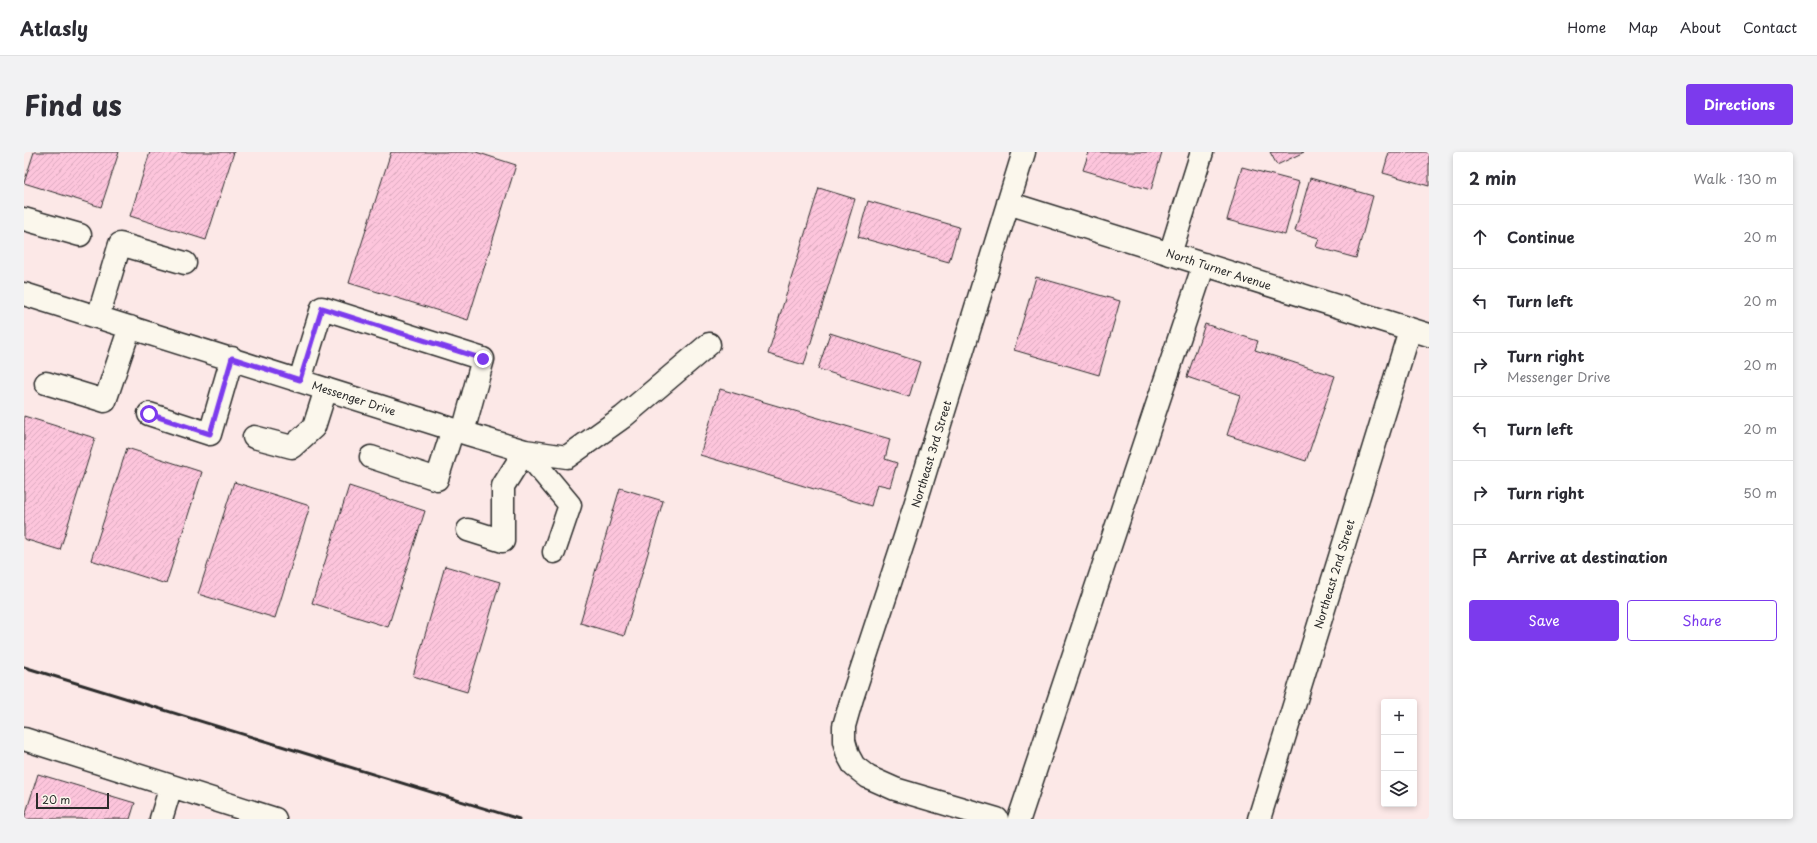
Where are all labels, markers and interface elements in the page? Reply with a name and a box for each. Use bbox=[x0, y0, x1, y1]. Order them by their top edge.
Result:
text: Atlasly bbox=[20, 14, 88, 42]
text: Home bbox=[1567, 17, 1606, 38]
text: Map bbox=[1628, 17, 1658, 38]
text: About bbox=[1680, 17, 1721, 38]
text: Contact bbox=[1743, 17, 1797, 38]
text: Find us bbox=[24, 83, 122, 126]
button: Directions bbox=[1686, 84, 1793, 125]
text: 2 min bbox=[1469, 165, 1516, 191]
text: Walk · 130 m bbox=[1694, 169, 1777, 188]
text: Continue bbox=[1507, 225, 1575, 248]
icon: ahead bbox=[1469, 226, 1491, 248]
text: 20 m bbox=[1743, 227, 1777, 246]
street label: North Turner Avenue bbox=[1164, 244, 1274, 294]
text: Turn left bbox=[1507, 289, 1573, 312]
icon: left bbox=[1469, 290, 1491, 312]
text: 20 m bbox=[1743, 291, 1777, 310]
text: Turn right bbox=[1507, 344, 1584, 367]
route end bbox=[474, 350, 492, 368]
icon: right bbox=[1469, 354, 1491, 376]
text: 20 m bbox=[1743, 355, 1777, 374]
text: Messenger Drive bbox=[1507, 367, 1611, 386]
street label: Messenger Drive bbox=[310, 376, 398, 420]
street label: Northeast 3rd Street bbox=[907, 398, 956, 510]
route start bbox=[140, 405, 158, 423]
text: Turn left bbox=[1507, 417, 1573, 440]
icon: left bbox=[1469, 418, 1491, 440]
text: 20 m bbox=[1743, 419, 1777, 438]
text: Turn right bbox=[1507, 481, 1584, 504]
icon: right bbox=[1469, 482, 1491, 504]
text: 50 m bbox=[1743, 483, 1777, 502]
street label: Northeast 2nd Street bbox=[1309, 517, 1359, 631]
text: Arrive at destination bbox=[1507, 545, 1668, 568]
icon: arrive bbox=[1469, 546, 1491, 568]
button: Save bbox=[1469, 600, 1619, 641]
button: Share bbox=[1627, 600, 1777, 641]
map controls bbox=[1381, 699, 1417, 807]
button: + bbox=[1381, 699, 1417, 735]
button: − bbox=[1381, 735, 1417, 771]
button: layers bbox=[1381, 771, 1417, 807]
scale bar bbox=[36, 791, 109, 810]
text: 20 m bbox=[42, 791, 70, 808]

